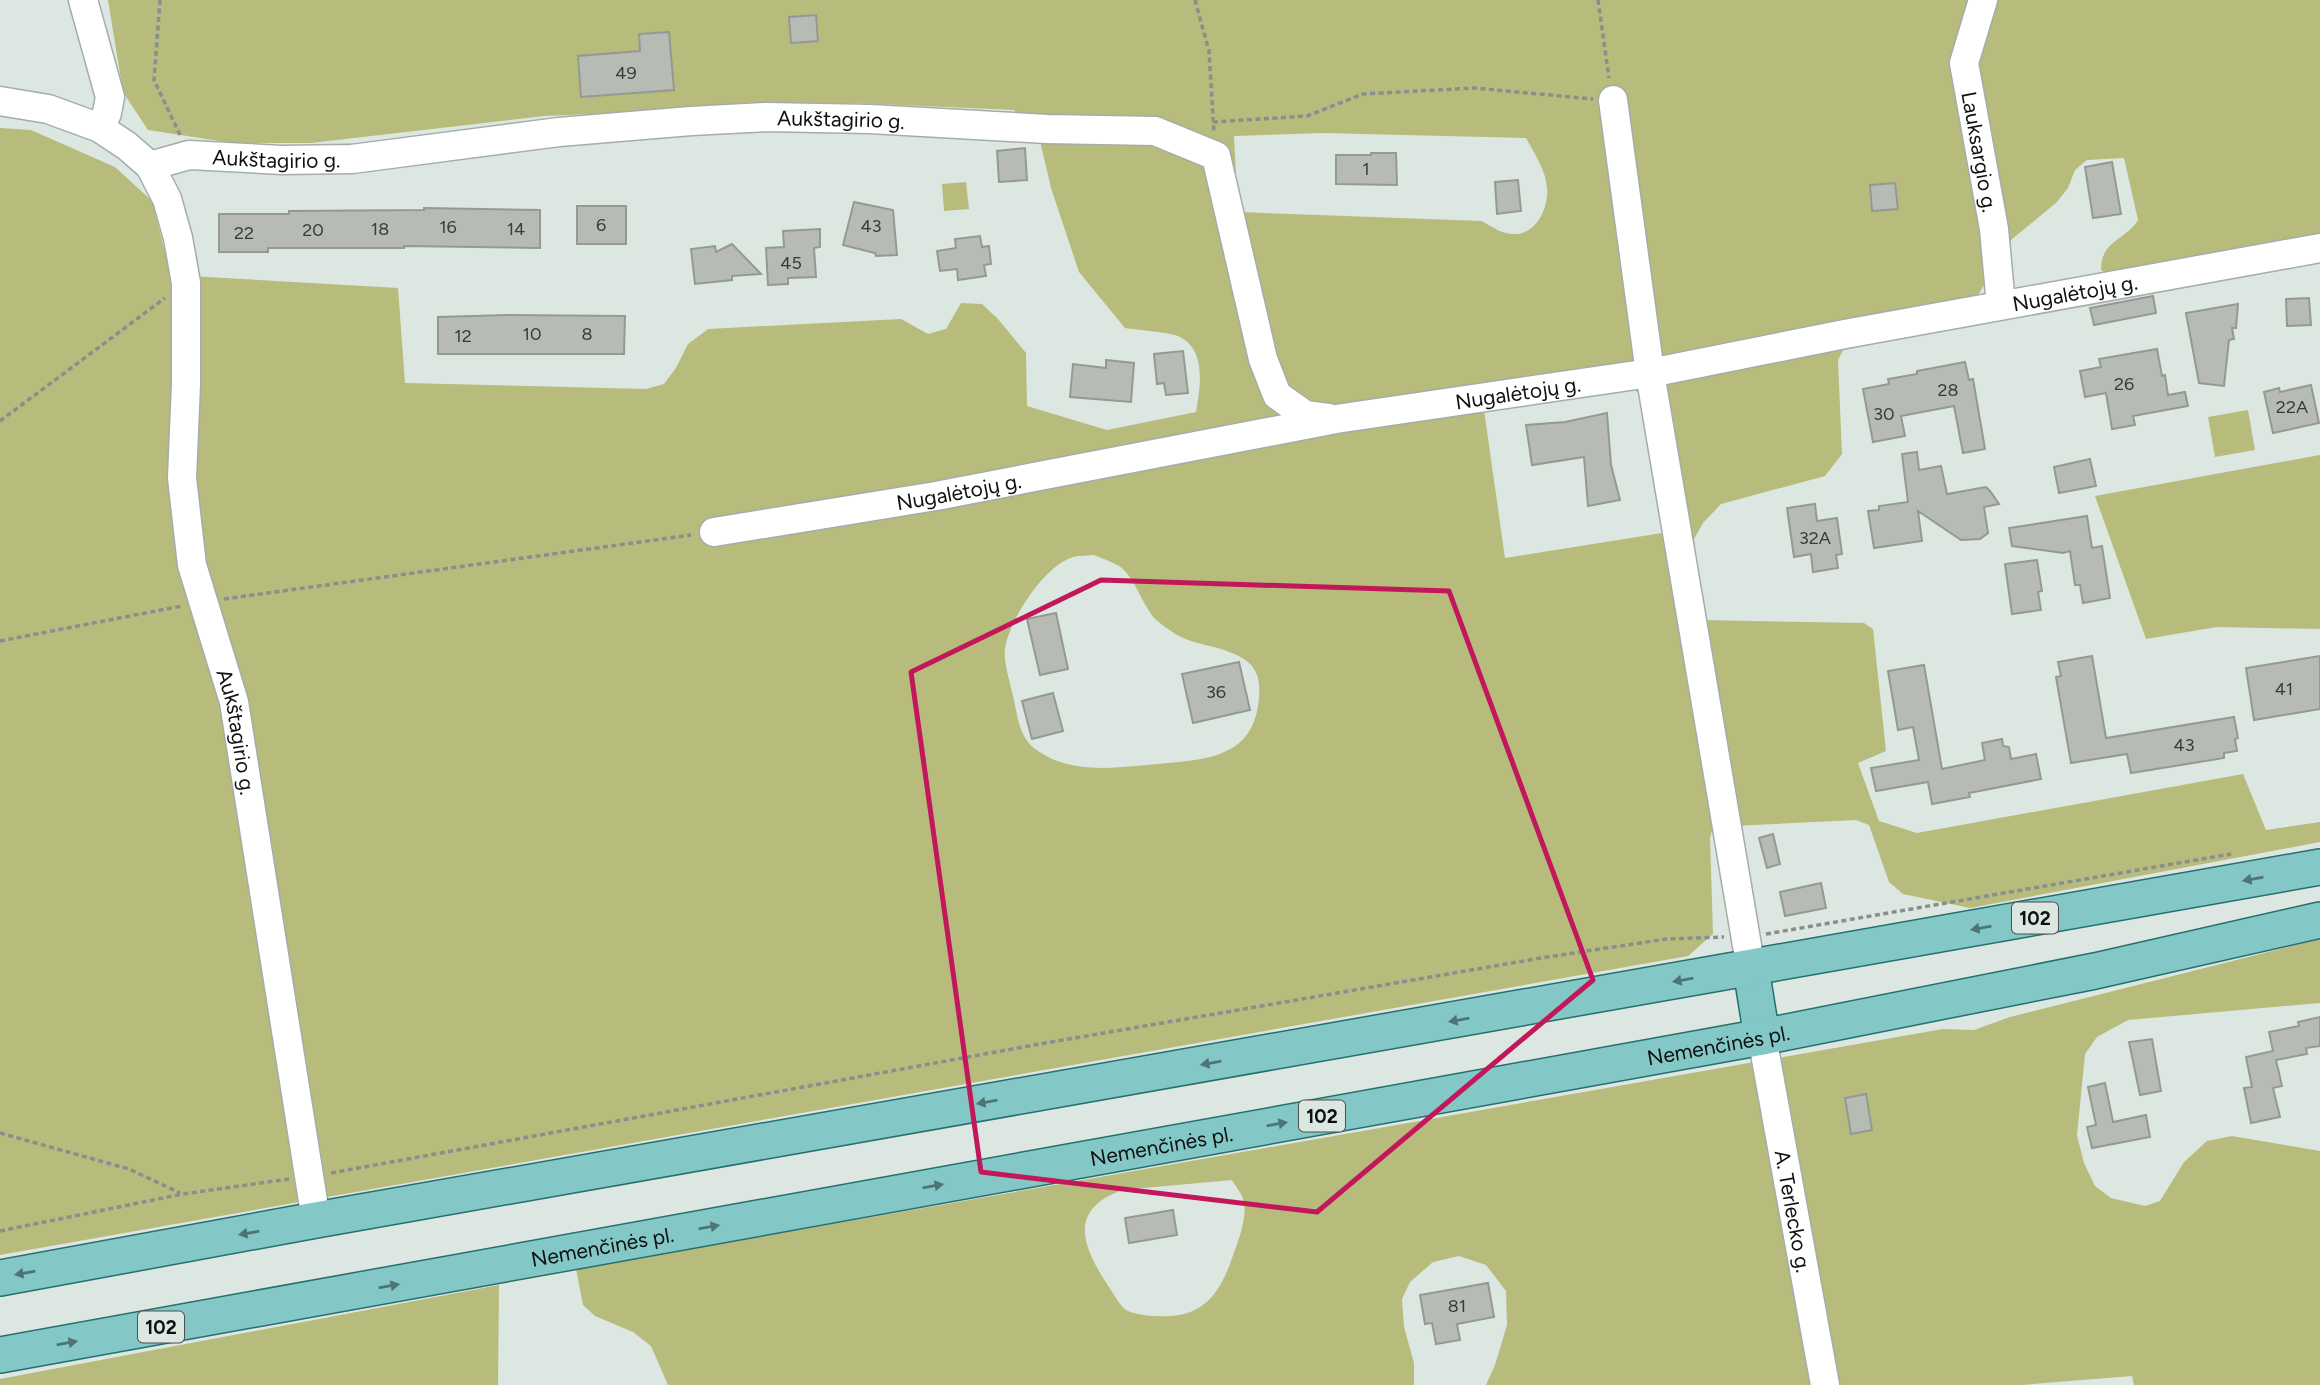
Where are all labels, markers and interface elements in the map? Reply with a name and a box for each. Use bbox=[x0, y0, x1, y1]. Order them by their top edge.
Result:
house number: 49 bbox=[615, 62, 637, 84]
street label: Lauksargio g. bbox=[1957, 89, 2003, 214]
street label: Aukštagirio g. bbox=[777, 105, 906, 133]
street label: Aukštagirio g. bbox=[212, 144, 340, 173]
house number: 1 bbox=[1362, 158, 1370, 180]
house number: 6 bbox=[596, 214, 606, 236]
house number: 43 bbox=[861, 215, 881, 237]
house number: 16 bbox=[439, 216, 457, 238]
house number: 18 bbox=[371, 218, 389, 240]
house number: 14 bbox=[507, 218, 525, 240]
house number: 20 bbox=[302, 219, 324, 241]
house number: 22 bbox=[234, 222, 254, 244]
house number: 45 bbox=[780, 252, 802, 274]
street label: Nugalėtojų g. bbox=[2010, 269, 2139, 316]
house number: 10 bbox=[523, 323, 541, 345]
house number: 8 bbox=[581, 323, 593, 345]
house number: 12 bbox=[454, 325, 472, 347]
street label: Nugalėtojų g. bbox=[1453, 371, 1582, 414]
house number: 26 bbox=[2114, 373, 2134, 395]
house number: 28 bbox=[1937, 379, 1959, 401]
house number: 22A bbox=[2276, 396, 2308, 418]
house number: 30 bbox=[1873, 403, 1895, 425]
street label: Nugalėtojų g. bbox=[894, 467, 1023, 515]
house number: 32A bbox=[1799, 527, 1831, 549]
street label: Aukštagirio g. bbox=[212, 666, 261, 796]
house number: 41 bbox=[2275, 678, 2293, 700]
house number: 36 bbox=[1206, 681, 1226, 703]
house number: 43 bbox=[2174, 734, 2194, 756]
one-way arrow bbox=[2242, 874, 2264, 885]
road number: 102 bbox=[2012, 902, 2058, 934]
one-way arrow bbox=[1970, 923, 1992, 934]
one-way arrow bbox=[1672, 975, 1694, 986]
one-way arrow bbox=[1448, 1014, 1470, 1025]
street label: Nemenčinės pl. bbox=[1645, 1019, 1792, 1070]
one-way arrow bbox=[1200, 1058, 1222, 1069]
one-way arrow bbox=[976, 1097, 998, 1108]
road number: 102 bbox=[1299, 1100, 1345, 1132]
one-way arrow bbox=[1266, 1119, 1288, 1130]
street label: Nemenčinės pl. bbox=[1088, 1120, 1235, 1171]
street label: A. Terlecko g. bbox=[1770, 1148, 1817, 1274]
one-way arrow bbox=[922, 1181, 944, 1192]
street label: Nemenčinės pl. bbox=[529, 1221, 676, 1271]
one-way arrow bbox=[698, 1221, 720, 1232]
one-way arrow bbox=[238, 1227, 260, 1238]
one-way arrow bbox=[14, 1268, 36, 1279]
one-way arrow bbox=[378, 1280, 400, 1291]
house number: 81 bbox=[1448, 1295, 1466, 1317]
road number: 102 bbox=[138, 1312, 184, 1343]
one-way arrow bbox=[56, 1338, 78, 1349]

